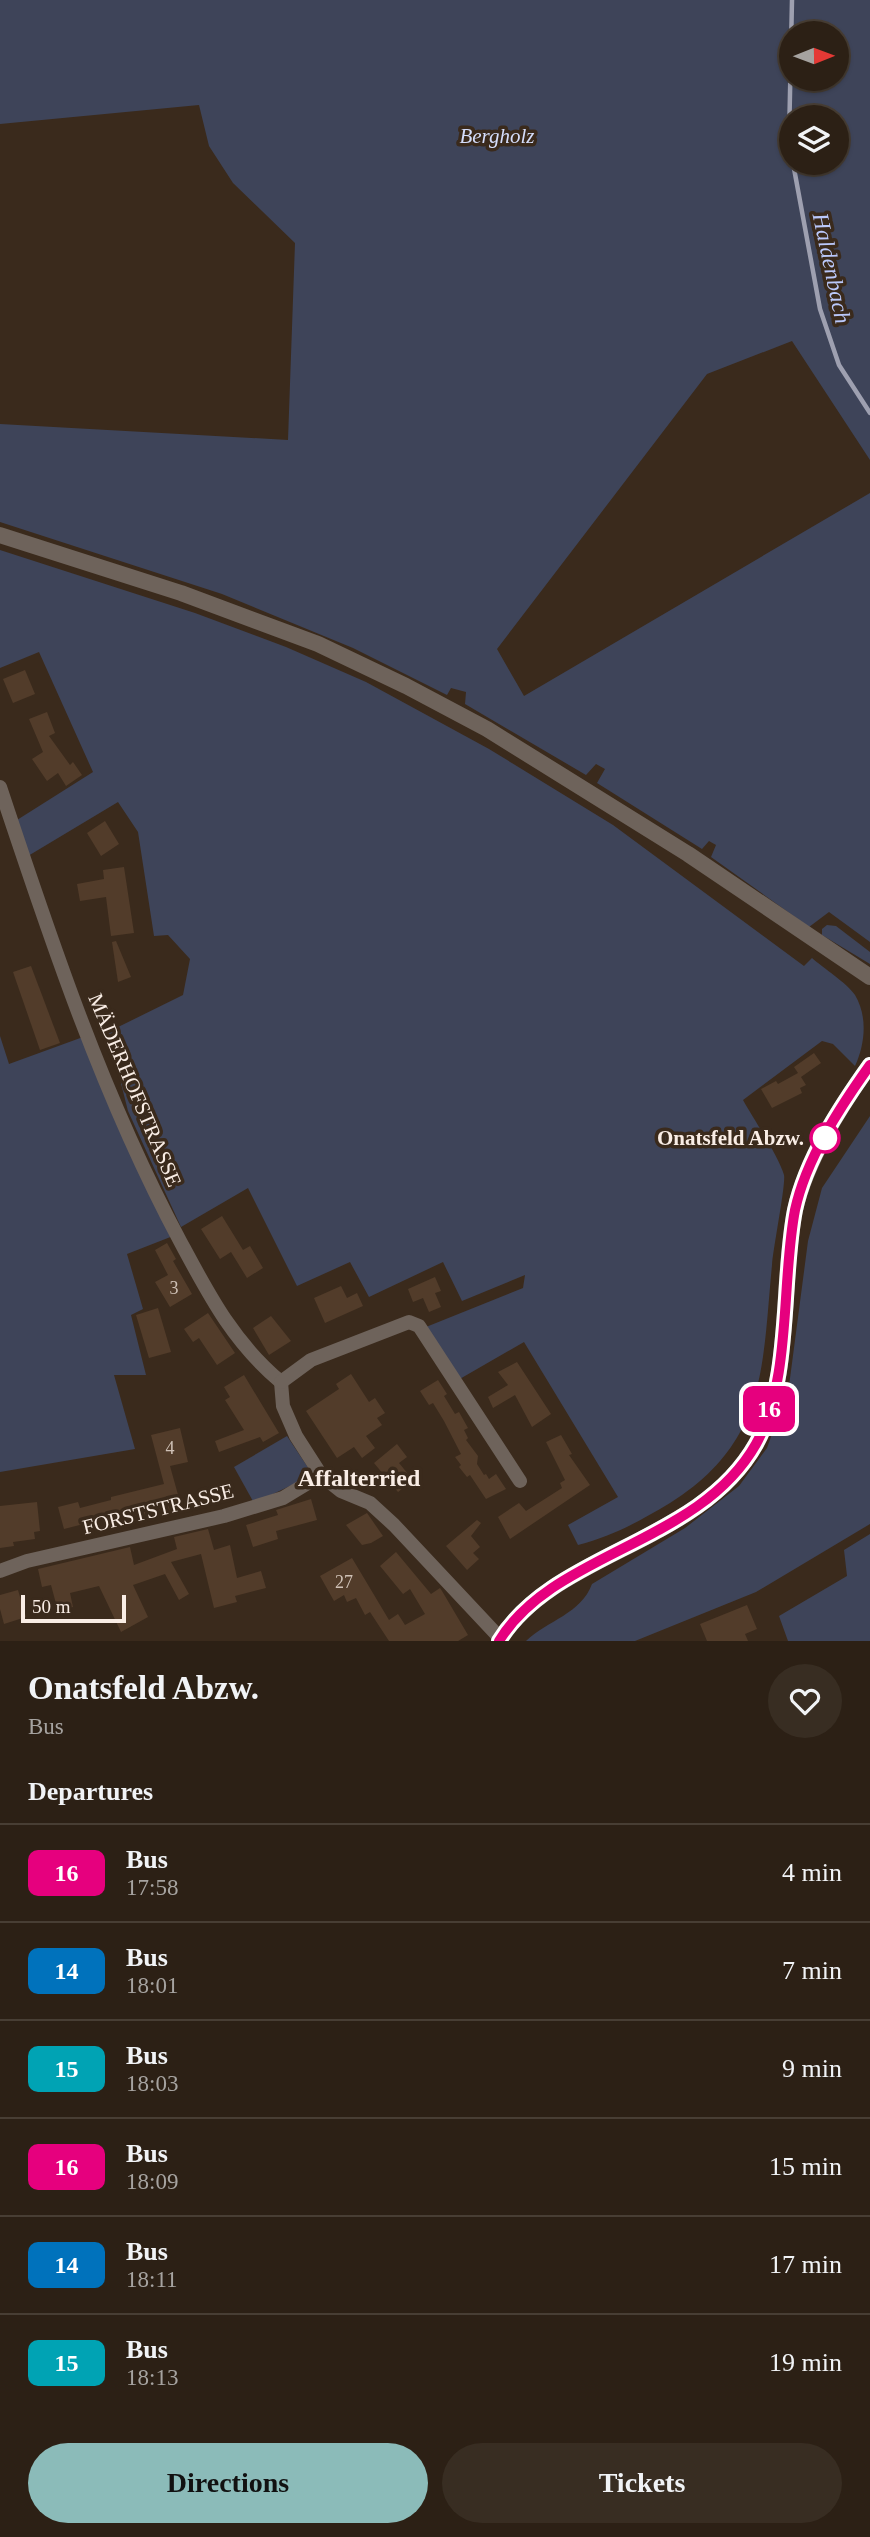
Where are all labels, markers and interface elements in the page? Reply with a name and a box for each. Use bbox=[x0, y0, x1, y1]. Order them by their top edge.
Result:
north arrow bbox=[779, 21, 849, 91]
map controls bbox=[779, 21, 849, 175]
button: layers bbox=[779, 105, 849, 175]
park label: Bergholz bbox=[459, 124, 535, 148]
water label: Haldenbach bbox=[807, 210, 855, 326]
street label: MÄDERHOFSTRASSE bbox=[83, 990, 187, 1190]
marker: Onatsfeld Abzw. bbox=[810, 1123, 840, 1153]
place label: Onatsfeld Abzw. bbox=[657, 1126, 804, 1150]
house number: 3 bbox=[170, 1278, 179, 1298]
line badge: 16 bbox=[738, 1386, 800, 1432]
text: 16 bbox=[757, 1396, 781, 1422]
house number: 4 bbox=[166, 1438, 175, 1458]
district label: Affalterried bbox=[298, 1465, 421, 1491]
street label: FORSTSTRASSE bbox=[80, 1479, 236, 1539]
house number: 27 bbox=[335, 1572, 353, 1592]
scale bar bbox=[21, 1592, 126, 1624]
text: 50 m bbox=[32, 1596, 71, 1617]
button: heart bbox=[768, 1664, 842, 1738]
text: Onatsfeld Abzw. bbox=[28, 1670, 259, 1706]
text: Bus bbox=[28, 1714, 64, 1739]
text: Departures bbox=[28, 1777, 153, 1806]
text: Bus bbox=[126, 1845, 168, 1874]
text: 4 min bbox=[782, 1858, 842, 1887]
text: 16 bbox=[55, 1860, 79, 1886]
text: 17:58 bbox=[126, 1875, 178, 1900]
text: Bus bbox=[126, 1943, 168, 1972]
text: 7 min bbox=[782, 1956, 842, 1985]
text: 14 bbox=[55, 1958, 79, 1984]
text: 18:01 bbox=[126, 1973, 178, 1998]
text: Bus bbox=[126, 2041, 168, 2070]
text: 9 min bbox=[782, 2054, 842, 2083]
text: 15 bbox=[55, 2056, 79, 2082]
text: 18:03 bbox=[126, 2071, 178, 2096]
text: Bus bbox=[126, 2139, 168, 2168]
text: 15 min bbox=[769, 2152, 842, 2181]
text: 16 bbox=[55, 2154, 79, 2180]
text: 18:09 bbox=[126, 2169, 178, 2194]
text: Bus bbox=[126, 2237, 168, 2266]
text: 17 min bbox=[769, 2250, 842, 2279]
text: 14 bbox=[55, 2252, 79, 2278]
text: 18:11 bbox=[126, 2267, 178, 2292]
text: Bus bbox=[126, 2335, 168, 2364]
text: 19 min bbox=[769, 2348, 842, 2377]
text: 15 bbox=[55, 2350, 79, 2376]
text: 18:13 bbox=[126, 2365, 178, 2390]
button: Directions bbox=[28, 2443, 428, 2523]
button: Tickets bbox=[442, 2443, 842, 2523]

